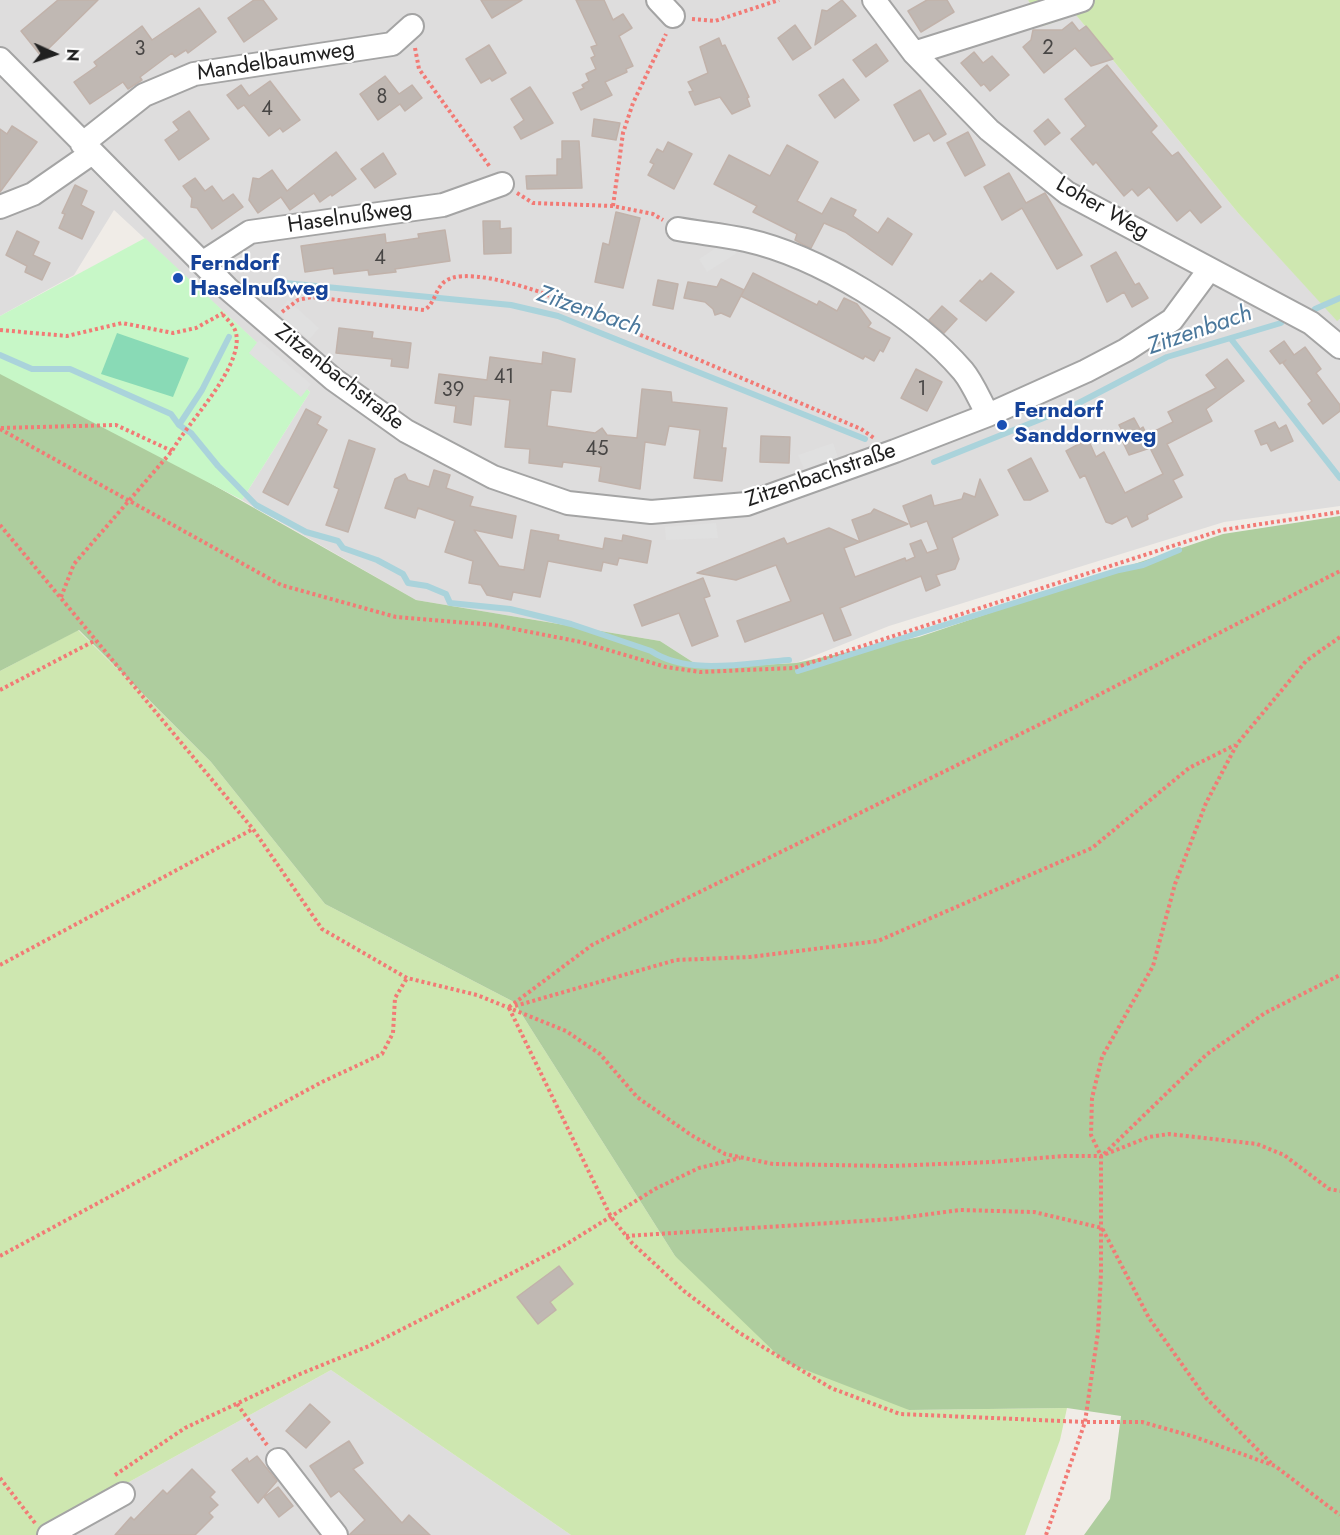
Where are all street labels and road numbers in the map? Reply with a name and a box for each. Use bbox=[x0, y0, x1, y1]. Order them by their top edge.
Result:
street label: Mandelbaumweg bbox=[195, 37, 357, 87]
street label: Loher Weg bbox=[1051, 172, 1153, 246]
street label: Haselnußweg bbox=[286, 196, 414, 240]
street label: Zitzenbachstraße bbox=[269, 319, 409, 437]
street label: Zitzenbachstraße bbox=[743, 438, 899, 514]

